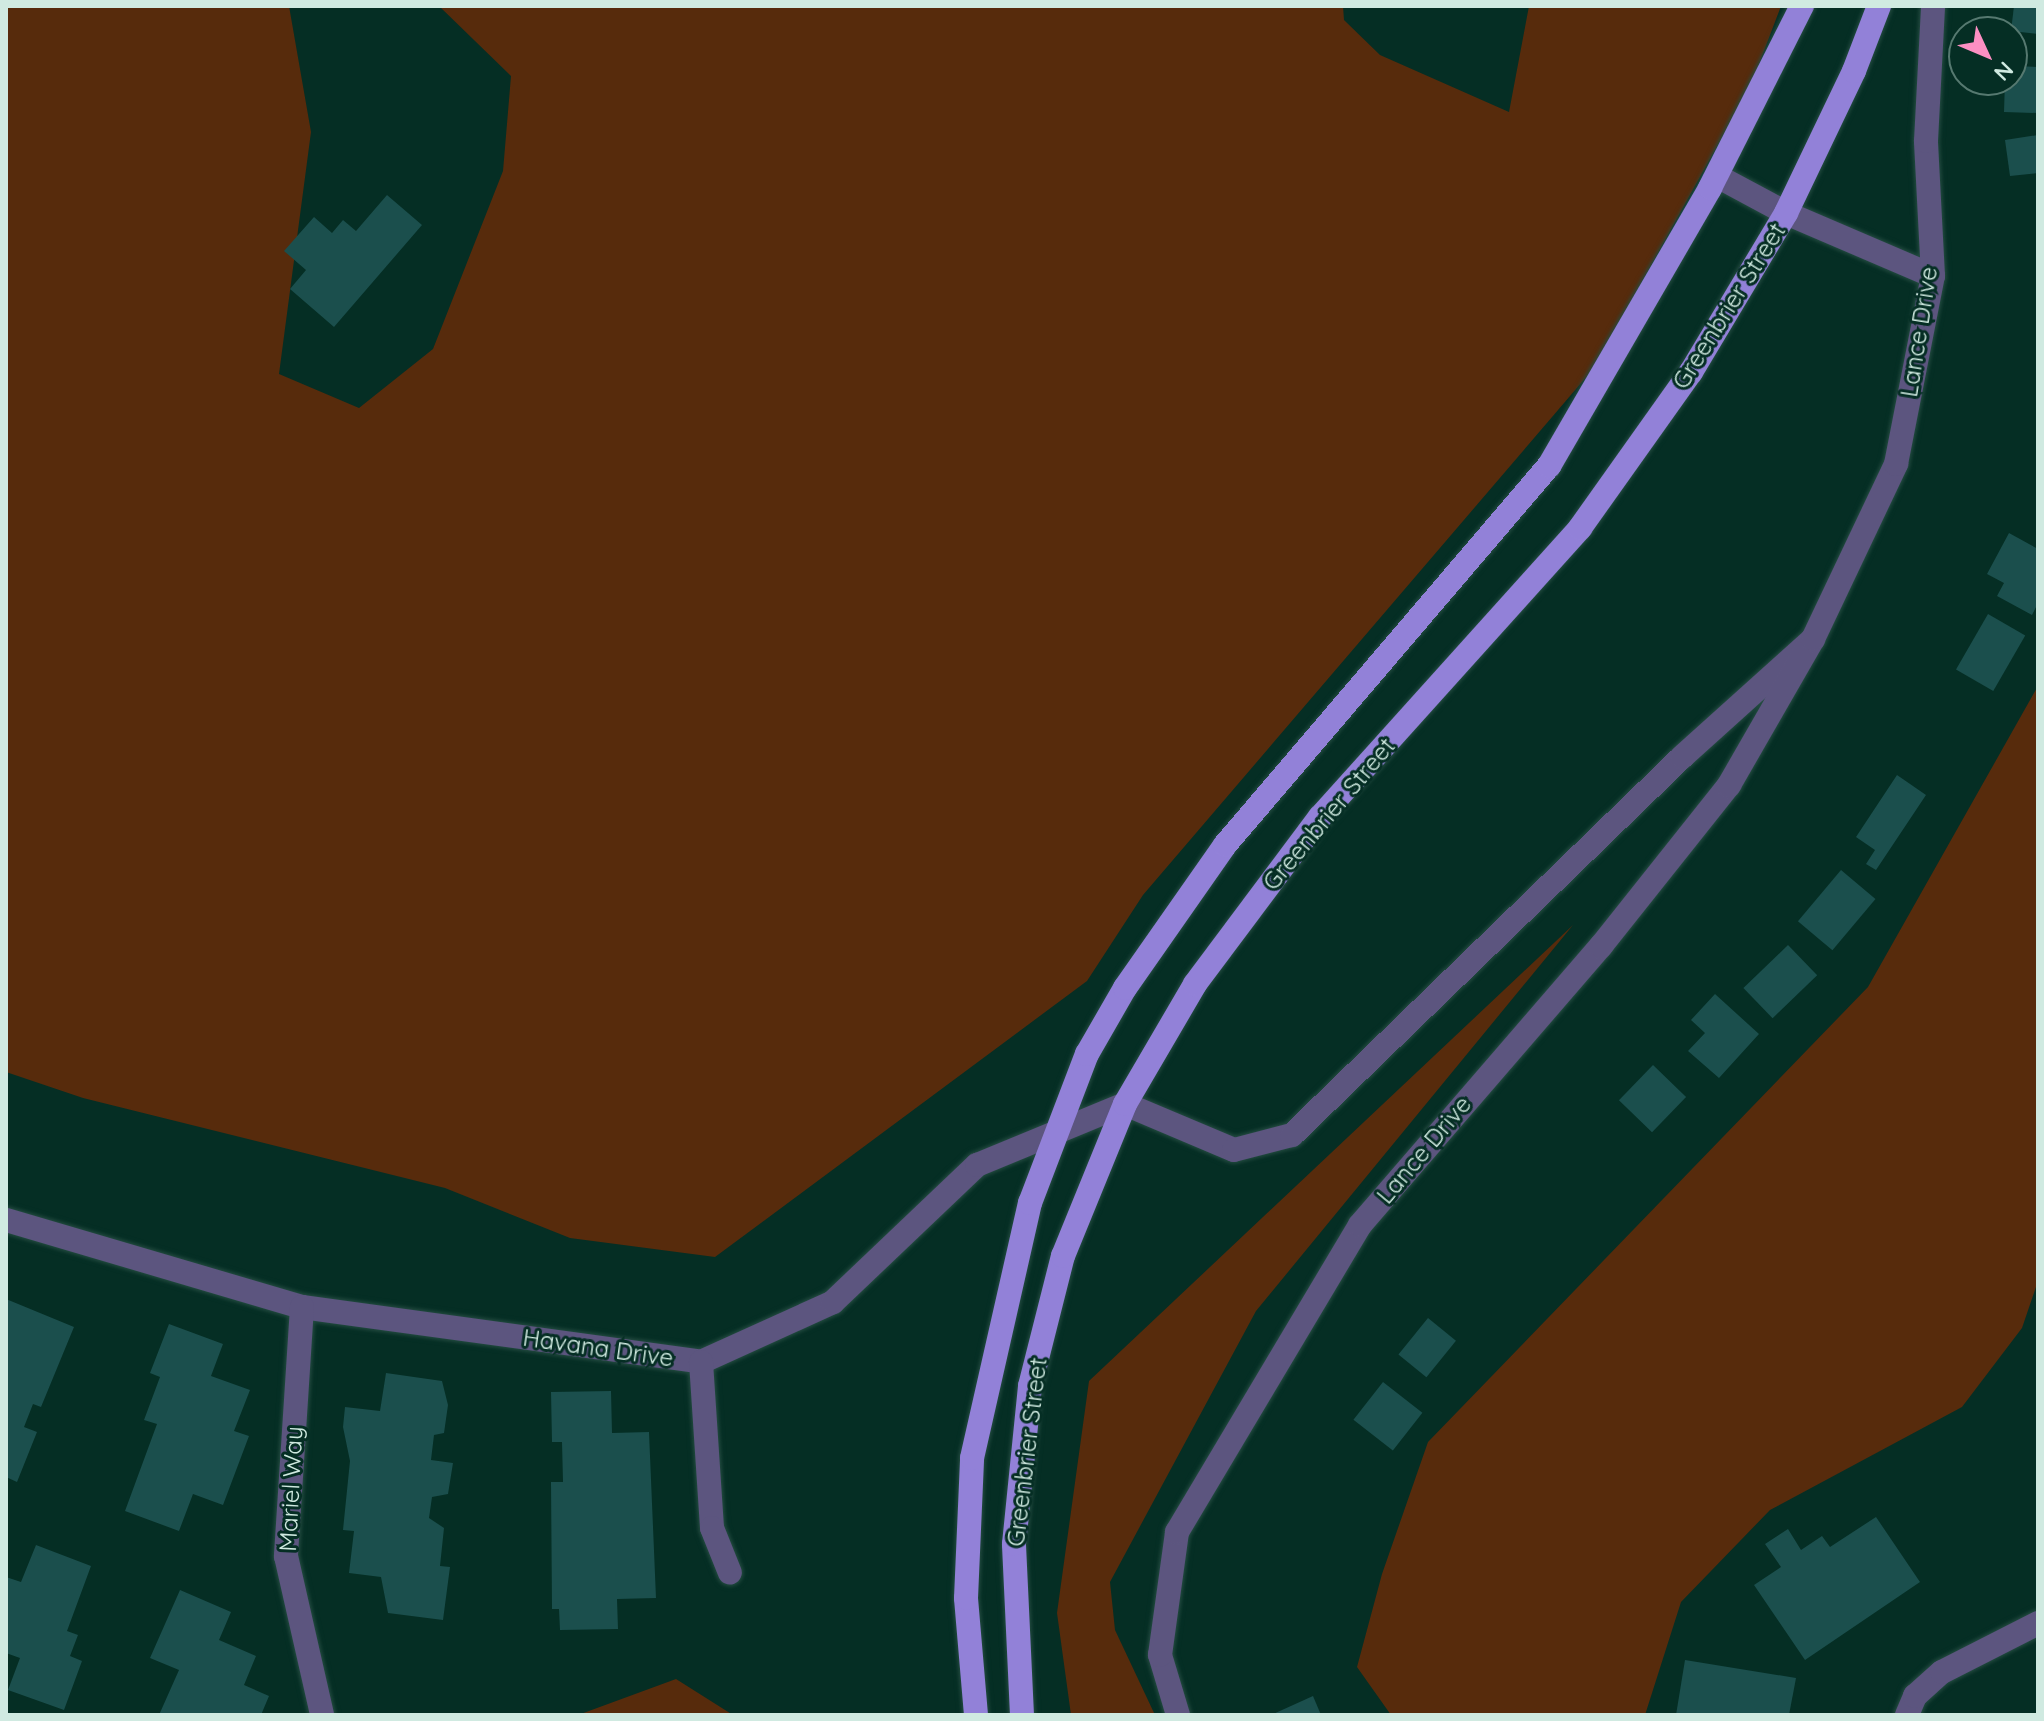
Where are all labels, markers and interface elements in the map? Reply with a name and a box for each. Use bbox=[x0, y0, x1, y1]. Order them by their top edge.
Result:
north arrow bbox=[1948, 16, 2028, 96]
text: N bbox=[1988, 56, 2020, 87]
street label: Greenbrier Street bbox=[1666, 218, 1792, 394]
street label: Lance Drive bbox=[1894, 265, 1944, 399]
street label: Greenbrier Street bbox=[1257, 732, 1401, 896]
street label: Lance Drive bbox=[1371, 1090, 1477, 1210]
street label: Havana Drive bbox=[521, 1323, 675, 1373]
street label: Greenbrier Street bbox=[1001, 1356, 1053, 1548]
street label: Mariel Way bbox=[273, 1426, 309, 1552]

